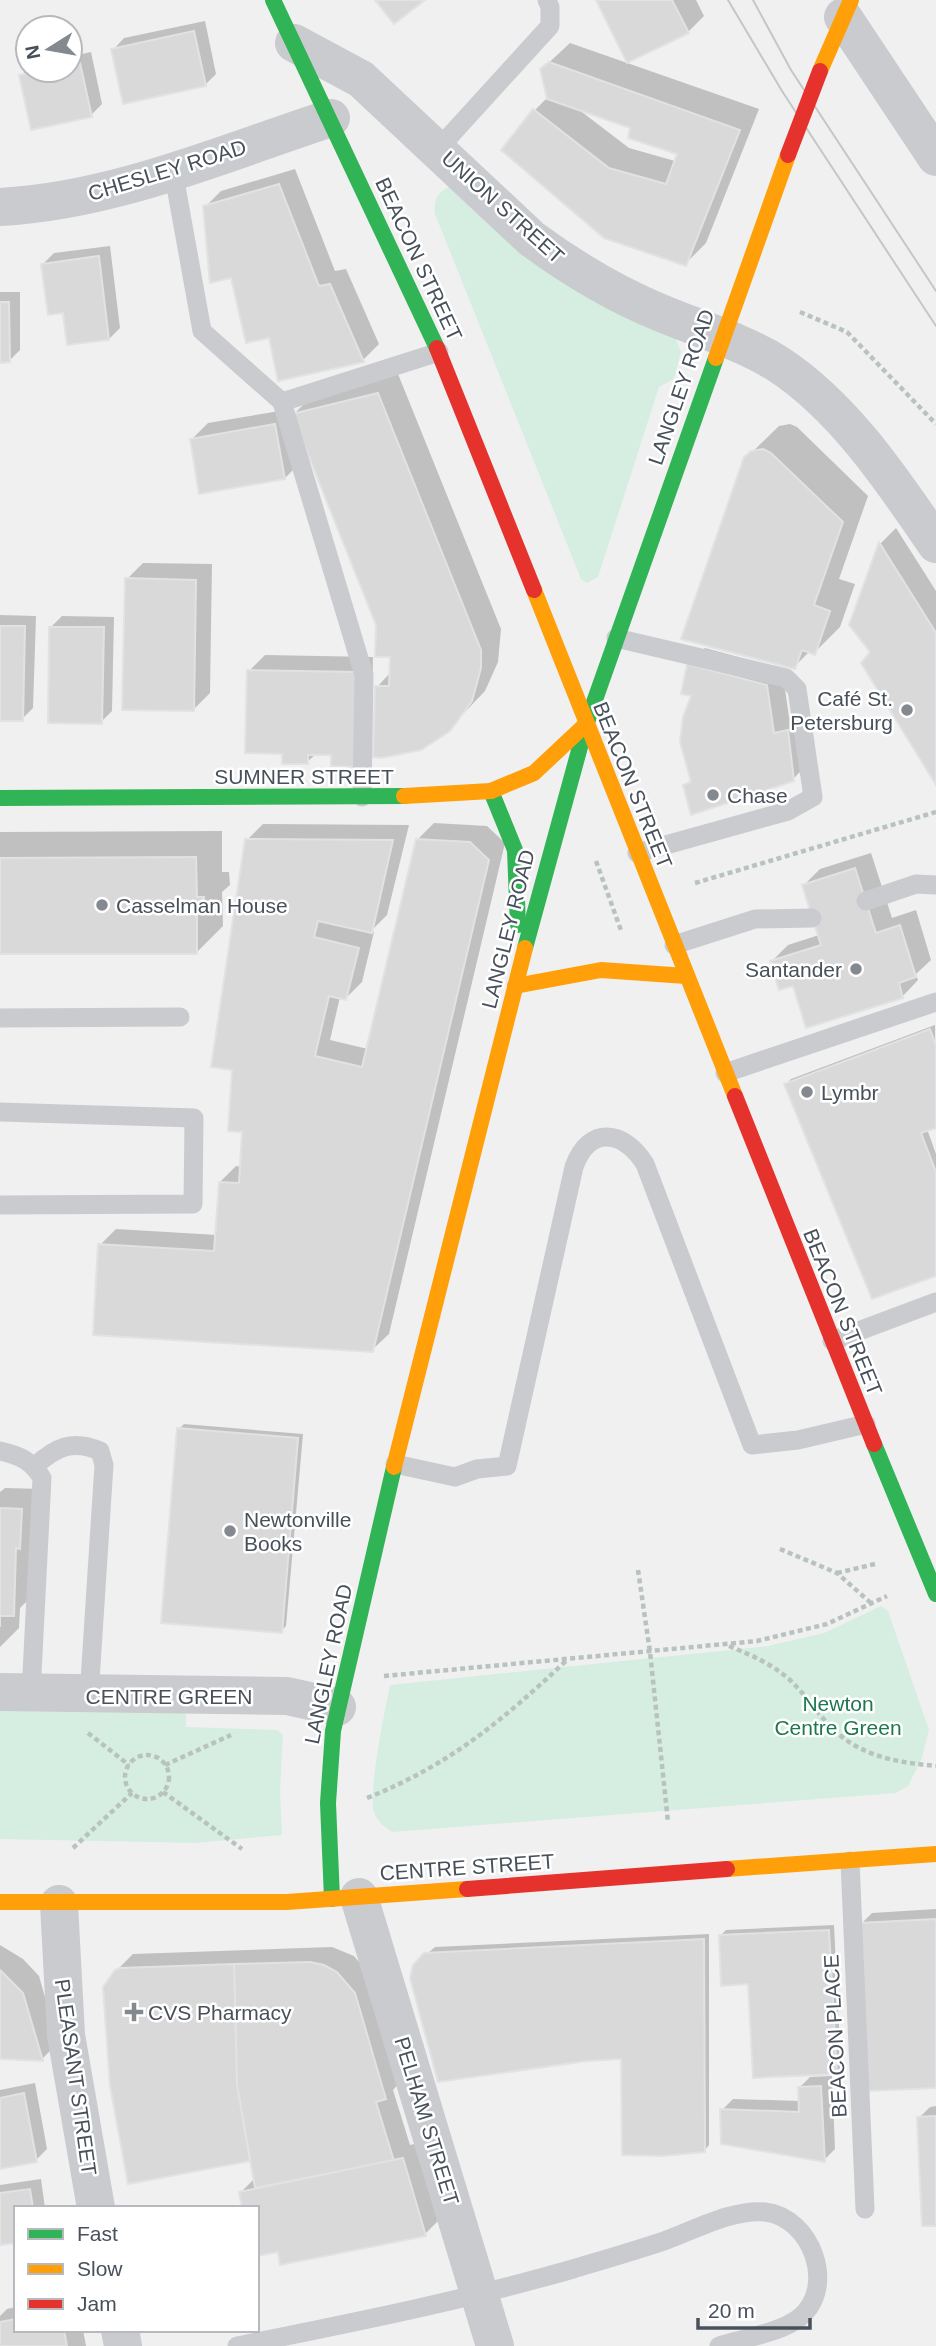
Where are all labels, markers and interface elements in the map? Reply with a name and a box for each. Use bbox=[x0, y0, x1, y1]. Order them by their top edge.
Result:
north arrow bbox=[14, 14, 84, 84]
text: N bbox=[21, 43, 44, 61]
street label: CHESLEY ROAD bbox=[85, 135, 249, 205]
street label: UNION STREET bbox=[437, 146, 569, 268]
street label: BEACON STREET bbox=[371, 174, 467, 344]
street label: LANGLEY ROAD bbox=[644, 306, 718, 468]
place label: Café St. Petersburg bbox=[790, 687, 893, 734]
street label: BEACON STREET bbox=[589, 698, 677, 872]
marker: Café St. Petersburg bbox=[899, 702, 915, 718]
street label: SUMNER STREET bbox=[214, 765, 394, 788]
place label: Chase bbox=[727, 784, 788, 807]
marker: Chase bbox=[705, 787, 721, 803]
street label: LANGLEY ROAD bbox=[477, 847, 539, 1011]
place label: Casselman House bbox=[116, 894, 288, 917]
marker: Casselman House bbox=[94, 897, 110, 913]
place label: Santander bbox=[745, 958, 842, 981]
marker: Santander bbox=[848, 961, 864, 977]
place label: Lymbr bbox=[821, 1081, 879, 1104]
marker: Lymbr bbox=[799, 1084, 815, 1100]
street label: BEACON STREET bbox=[799, 1225, 887, 1399]
place label: Newtonville Books bbox=[244, 1508, 351, 1555]
marker: Newtonville Books bbox=[222, 1523, 238, 1539]
street label: LANGLEY ROAD bbox=[300, 1582, 356, 1746]
street label: CENTRE GREEN bbox=[86, 1685, 252, 1708]
park label: Newton Centre Green bbox=[774, 1692, 902, 1739]
street label: CENTRE STREET bbox=[379, 1849, 555, 1885]
street label: BEACON PLACE bbox=[819, 1954, 851, 2118]
street label: PLEASANT STREET bbox=[51, 1977, 101, 2177]
place label: CVS Pharmacy bbox=[148, 2001, 292, 2024]
marker: CVS Pharmacy bbox=[126, 2004, 142, 2020]
street label: PELHAM STREET bbox=[390, 2034, 464, 2208]
legend bbox=[14, 2206, 259, 2332]
text: Fast bbox=[77, 2222, 118, 2245]
text: Slow bbox=[77, 2257, 123, 2280]
scale bar bbox=[698, 2286, 810, 2330]
text: Jam bbox=[77, 2292, 117, 2315]
text: 20 m bbox=[708, 2299, 755, 2322]

